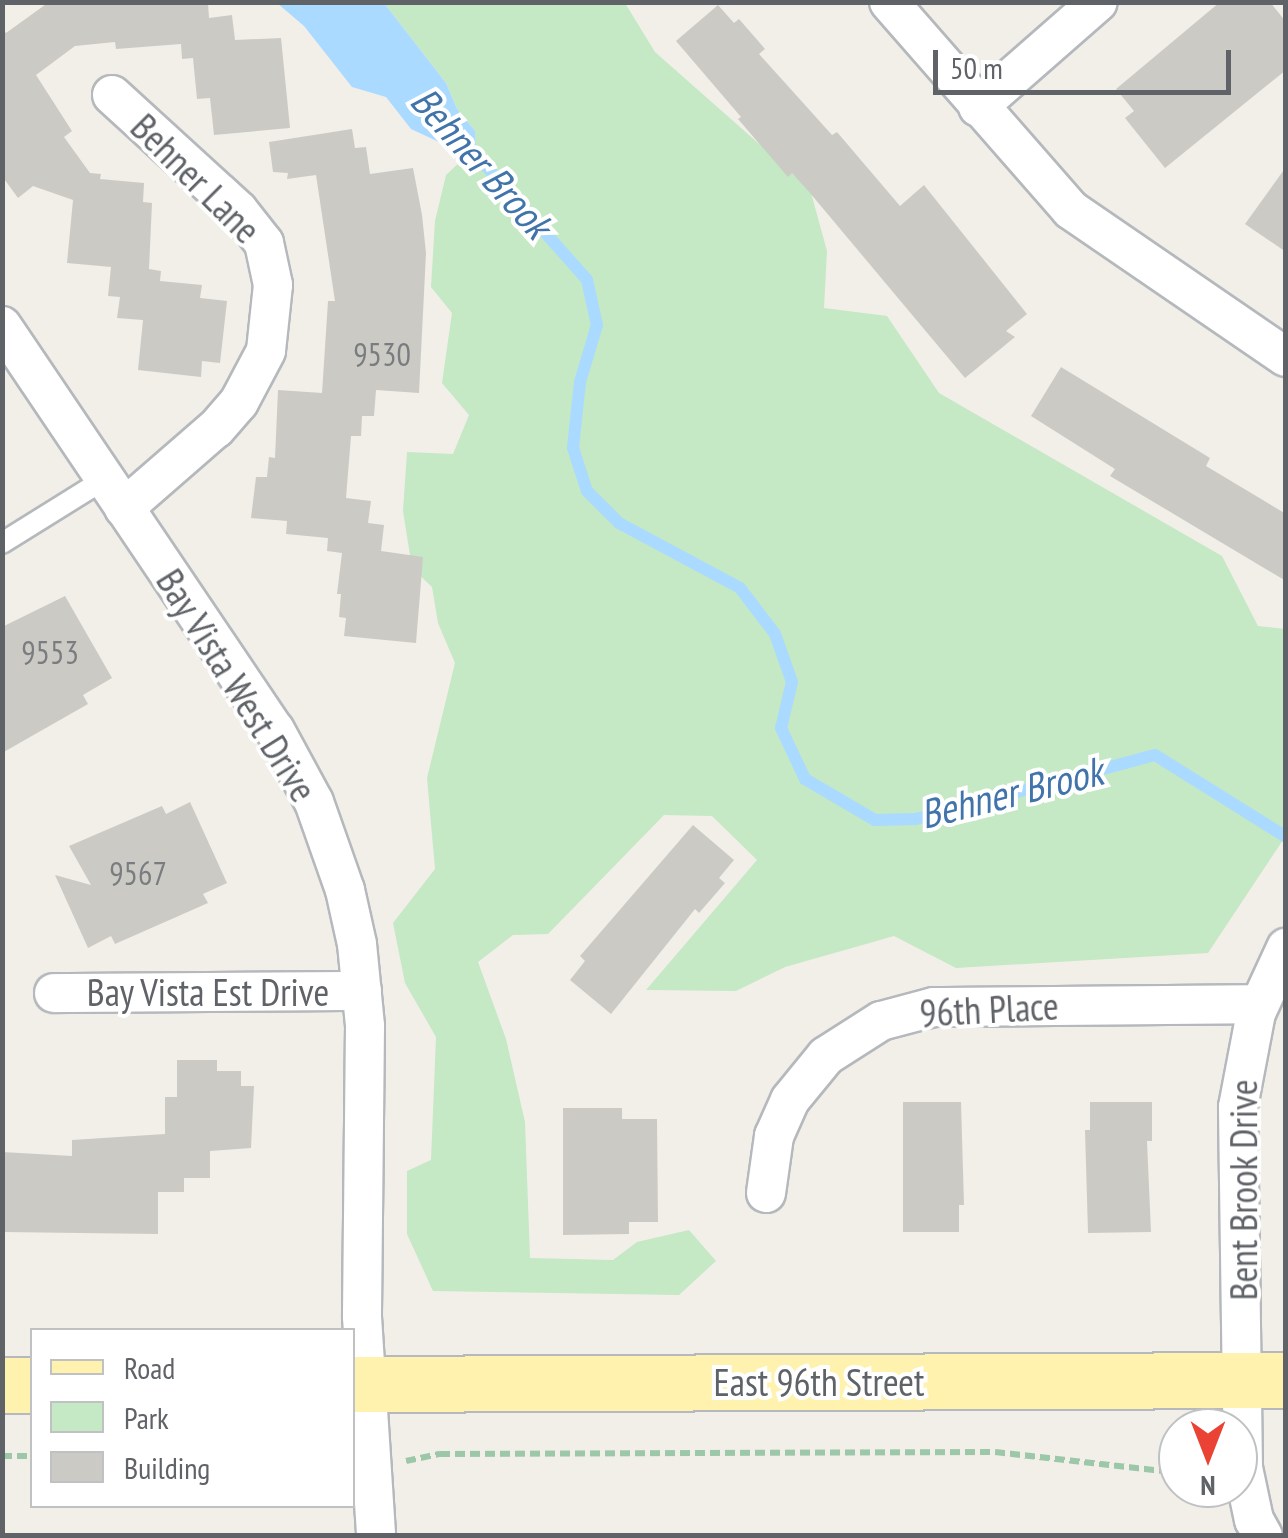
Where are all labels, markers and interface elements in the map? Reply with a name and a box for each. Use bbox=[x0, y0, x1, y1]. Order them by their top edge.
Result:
scale bar bbox=[938, 30, 1236, 92]
text: 50 m bbox=[950, 48, 1003, 87]
water label: Behner Brook bbox=[402, 77, 562, 247]
street label: Behner Lane bbox=[122, 104, 270, 252]
house number: 9530 bbox=[353, 335, 411, 373]
street label: Bay Vista West Drive bbox=[147, 559, 327, 811]
house number: 9553 bbox=[21, 633, 79, 671]
water label: Behner Brook bbox=[915, 746, 1107, 838]
house number: 9567 bbox=[109, 854, 167, 892]
street label: Bay Vista Est Drive bbox=[86, 969, 330, 1015]
street label: 96th Place bbox=[918, 983, 1060, 1035]
street label: Bent Brook Drive bbox=[1220, 1079, 1266, 1301]
legend bbox=[30, 1328, 355, 1508]
text: Road bbox=[124, 1348, 175, 1387]
street label: East 96th Street bbox=[714, 1359, 924, 1405]
text: Park bbox=[124, 1398, 169, 1437]
north arrow bbox=[1158, 1408, 1258, 1508]
text: Building bbox=[124, 1448, 210, 1487]
text: N bbox=[1200, 1468, 1216, 1505]

